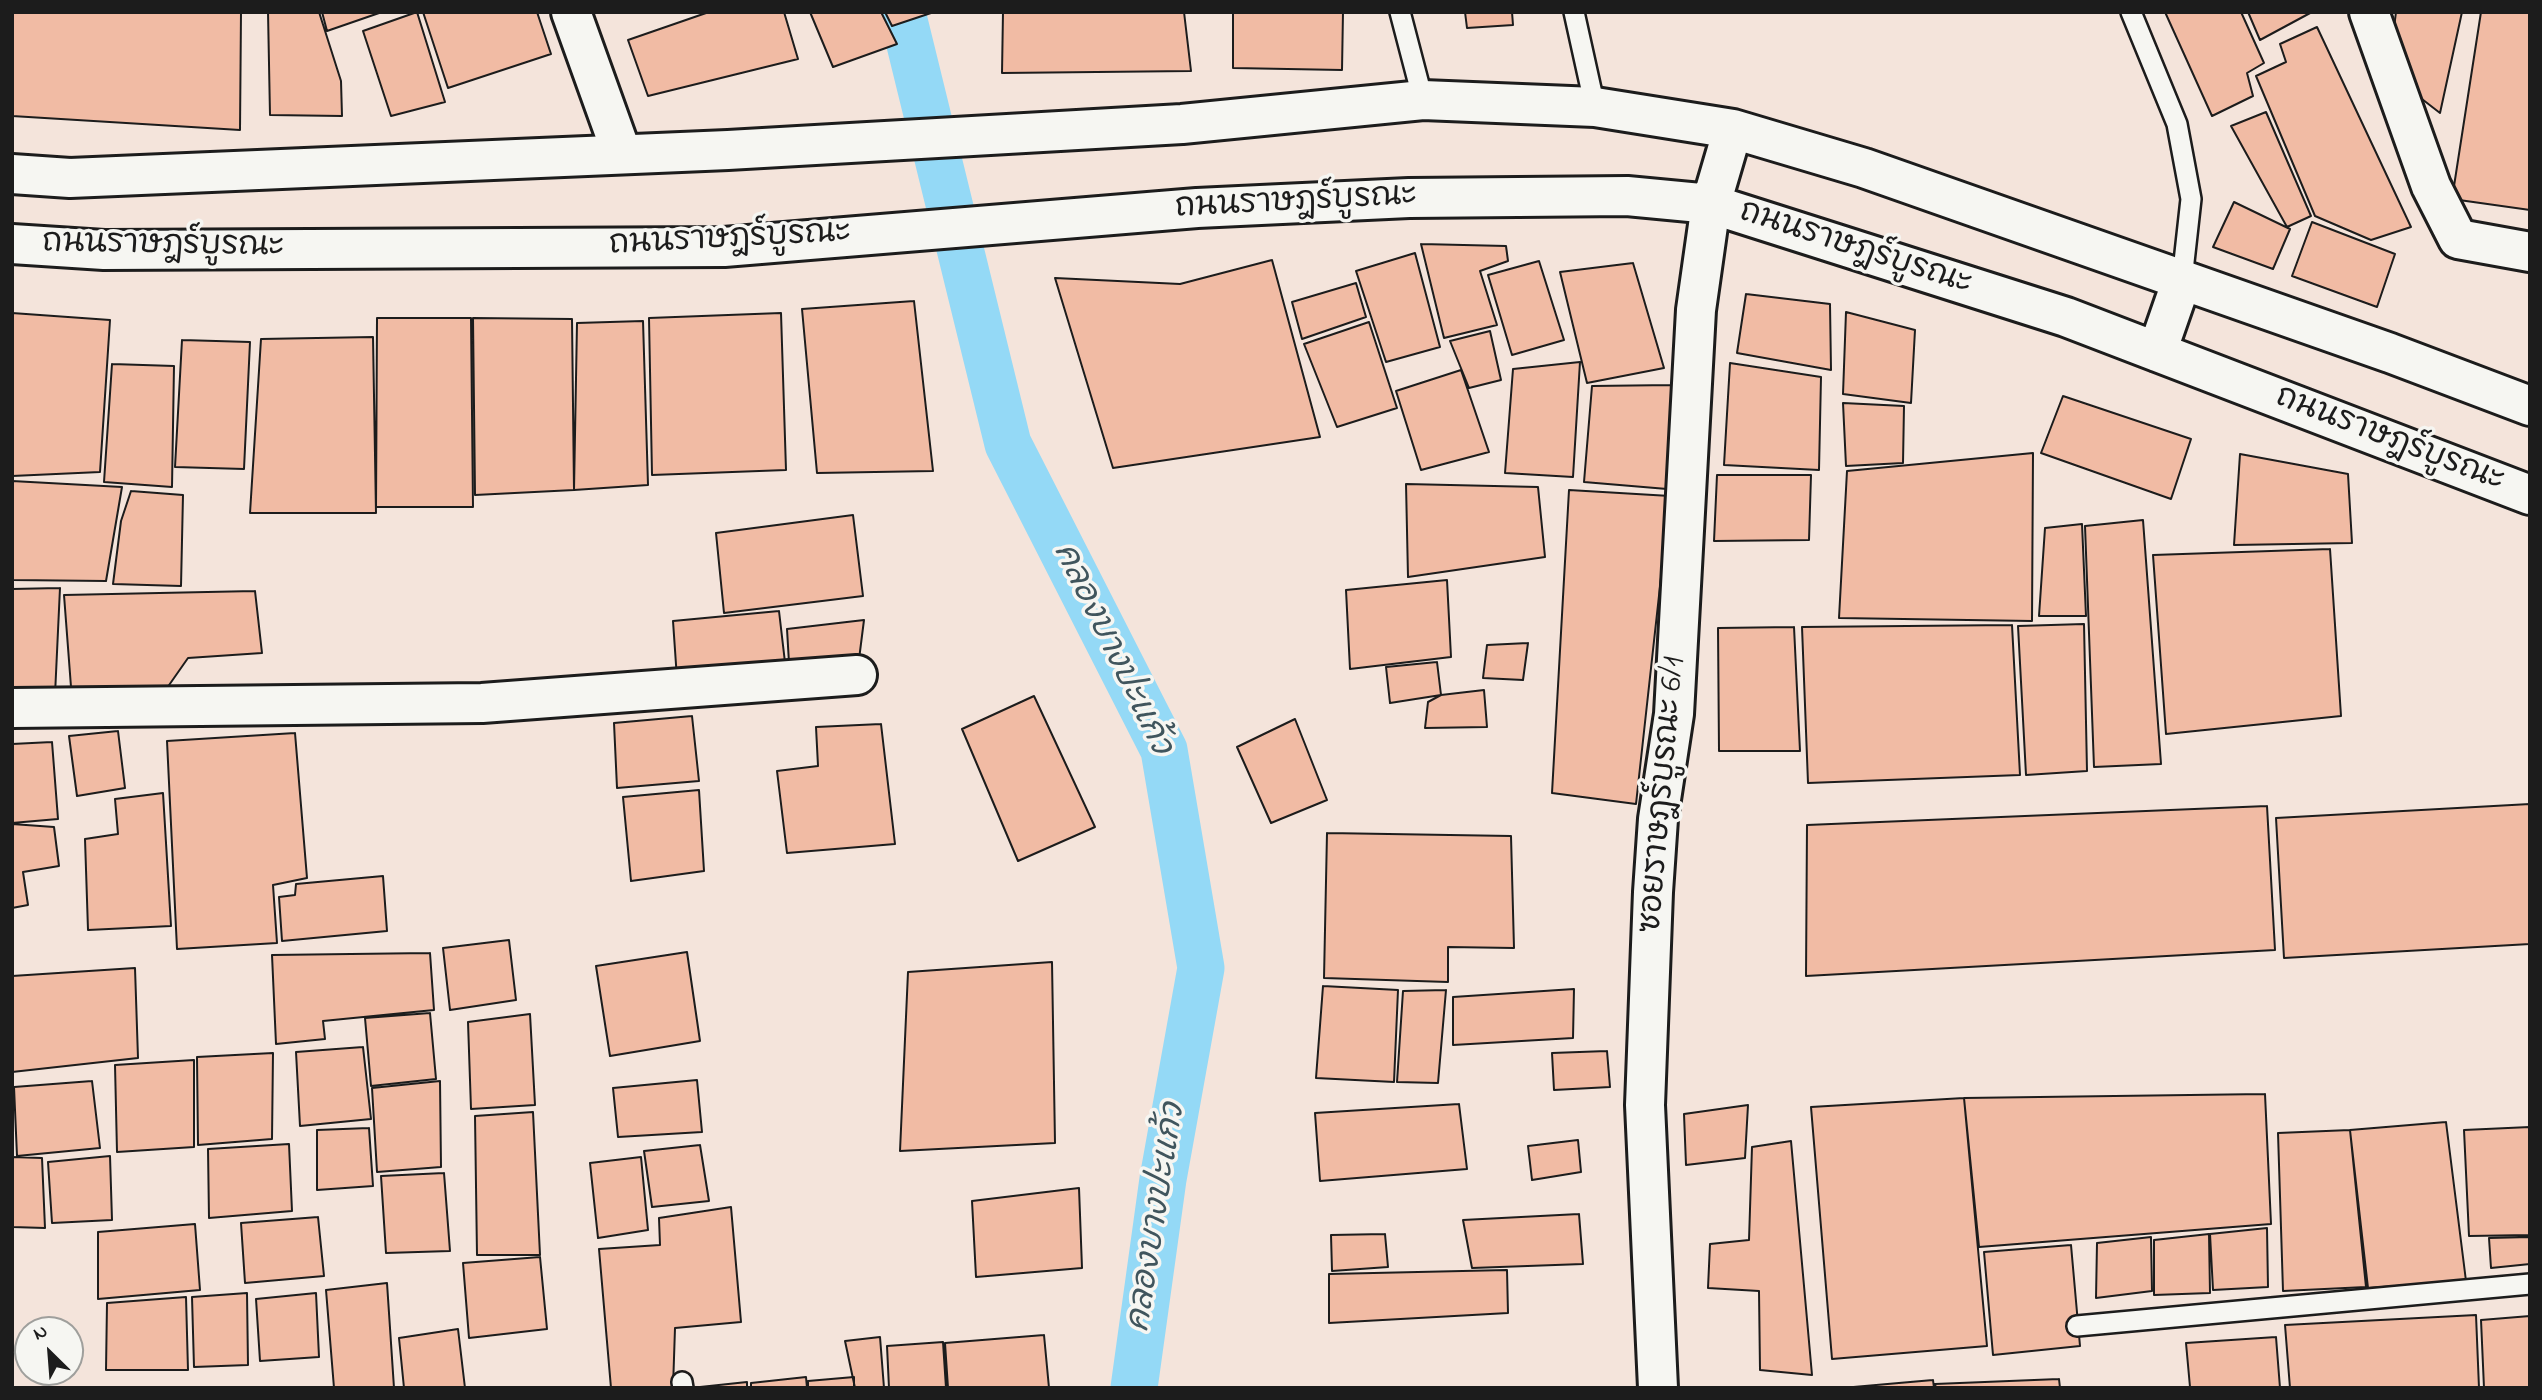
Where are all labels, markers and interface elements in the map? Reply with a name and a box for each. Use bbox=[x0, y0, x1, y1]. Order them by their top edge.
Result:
street label: ถนนราษฎร์บูรณะ bbox=[1174, 178, 1418, 230]
street label: ถนนราษฎร์บูรณะ bbox=[1734, 194, 1976, 306]
street label: ถนนราษฎร์บูรณะ bbox=[608, 215, 852, 267]
street label: ถนนราษฎร์บูรณะ bbox=[42, 226, 284, 268]
street label: ถนนราษฎร์บูรณะ bbox=[2269, 380, 2509, 502]
water label: คลองบางปะแก้ว bbox=[1042, 538, 1178, 762]
street label: ซอยราษฎร์บูรณะ 6/1 bbox=[1634, 655, 1696, 935]
water label: คลองบางปะแก้ว bbox=[1121, 1101, 1197, 1335]
north arrow bbox=[14, 1316, 84, 1386]
text: N bbox=[29, 1318, 52, 1348]

